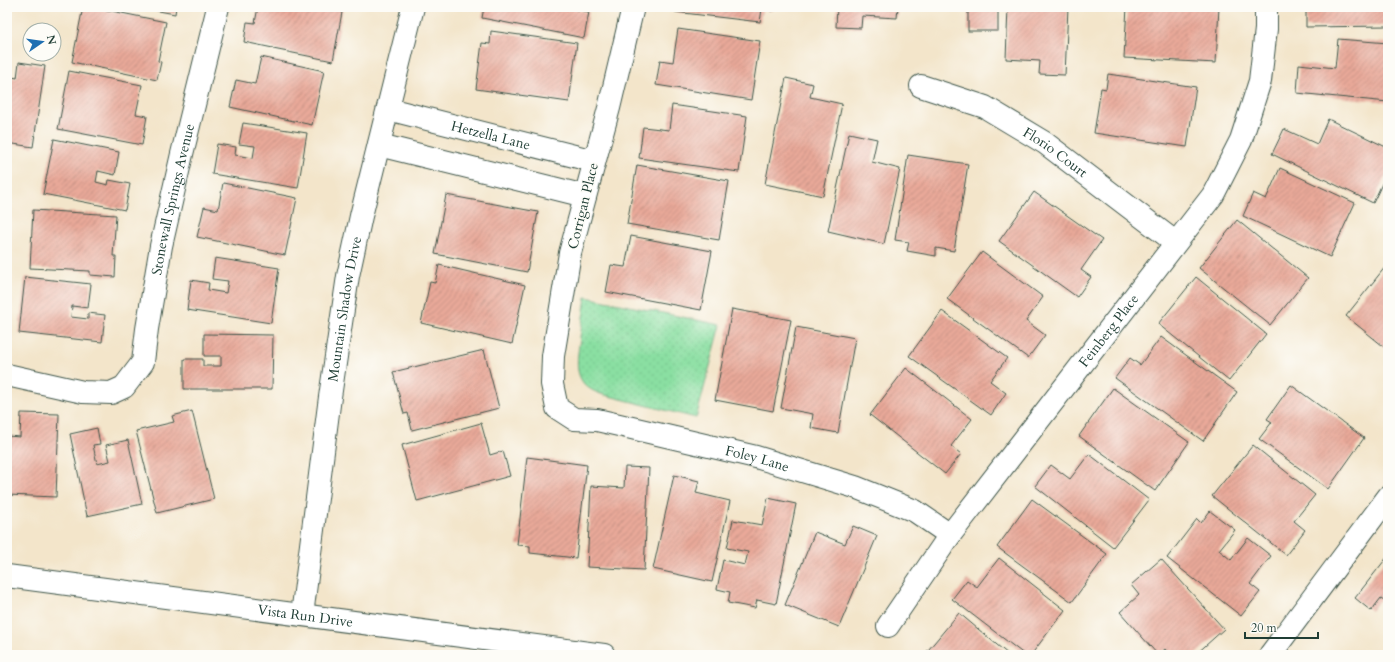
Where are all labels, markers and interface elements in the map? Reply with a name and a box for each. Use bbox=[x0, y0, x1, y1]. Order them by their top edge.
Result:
north arrow bbox=[22, 22, 62, 62]
text: N bbox=[43, 34, 60, 47]
street label: Hetzella Lane bbox=[449, 116, 532, 154]
street label: Stonewall Springs Avenue bbox=[147, 122, 199, 277]
street label: Florio Court bbox=[1020, 123, 1092, 182]
street label: Corrigan Place bbox=[563, 161, 603, 251]
street label: Mountain Shadow Drive bbox=[323, 234, 366, 383]
street label: Feinberg Place bbox=[1074, 290, 1143, 371]
street label: Foley Lane bbox=[723, 441, 792, 476]
street label: Vista Run Drive bbox=[256, 600, 354, 631]
scale bar bbox=[1245, 614, 1318, 640]
text: 20 m bbox=[1251, 620, 1278, 636]

